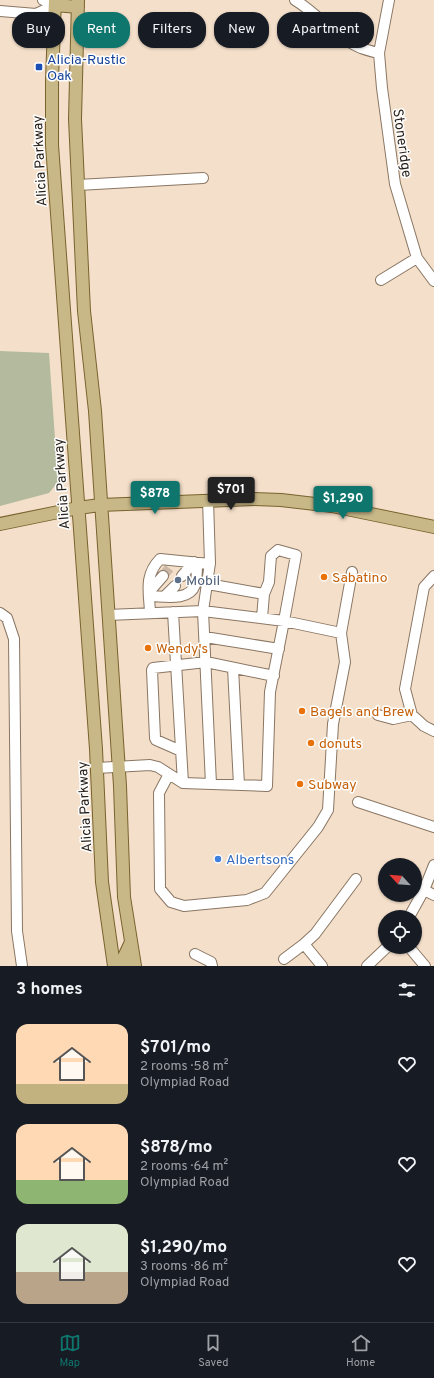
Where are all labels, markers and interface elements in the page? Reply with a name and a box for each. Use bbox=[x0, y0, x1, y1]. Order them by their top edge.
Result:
chip: Buy bbox=[12, 12, 65, 48]
chip: Rent bbox=[73, 12, 130, 48]
chip: Filters bbox=[138, 12, 206, 48]
chip: New bbox=[214, 12, 269, 48]
chip: Apartment bbox=[277, 12, 374, 48]
place label: Alicia-Rustic Oak bbox=[47, 52, 126, 85]
marker: Alicia-Rustic Oak bbox=[34, 62, 44, 72]
street label: Stoneridge bbox=[388, 108, 415, 179]
street label: Alicia Parkway bbox=[30, 115, 51, 207]
street label: Alicia Parkway bbox=[51, 438, 74, 530]
pin: $701 bbox=[207, 477, 255, 511]
pin: $878 bbox=[131, 481, 179, 515]
text: $701 bbox=[217, 482, 245, 498]
text: $878 bbox=[140, 486, 170, 502]
pin: $1,290 bbox=[310, 486, 376, 520]
text: $1,290 bbox=[323, 491, 363, 507]
place label: Sabatino bbox=[332, 570, 388, 587]
marker: Sabatino bbox=[319, 572, 329, 582]
place label: Mobil bbox=[186, 573, 220, 590]
marker: Mobil bbox=[173, 575, 183, 585]
place label: Wendy's bbox=[156, 641, 208, 658]
marker: Wendy's bbox=[143, 643, 153, 653]
place label: Bagels and Brew bbox=[310, 704, 414, 721]
marker: Bagels and Brew bbox=[297, 706, 307, 716]
place label: donuts bbox=[319, 736, 362, 753]
marker: donuts bbox=[306, 738, 316, 748]
street label: Alicia Parkway bbox=[75, 761, 96, 853]
place label: Subway bbox=[308, 777, 357, 794]
marker: Subway bbox=[295, 779, 305, 789]
place label: Albertsons bbox=[226, 852, 294, 869]
marker: Albertsons bbox=[213, 854, 223, 864]
north arrow bbox=[378, 858, 422, 902]
map controls bbox=[378, 858, 422, 954]
button: locate bbox=[378, 910, 422, 954]
text: 3 homes bbox=[16, 979, 83, 1001]
icon: filters bbox=[396, 979, 418, 1001]
text: $701/mo bbox=[140, 1037, 211, 1059]
icon: home bbox=[48, 1040, 96, 1088]
icon: heart bbox=[396, 1053, 418, 1075]
text: 2 rooms · 58 m² bbox=[140, 1059, 228, 1075]
text: Olympiad Road bbox=[140, 1075, 229, 1091]
text: $878/mo bbox=[140, 1137, 213, 1159]
icon: home bbox=[48, 1140, 96, 1188]
icon: heart bbox=[396, 1153, 418, 1175]
text: 2 rooms · 64 m² bbox=[140, 1159, 228, 1175]
text: Olympiad Road bbox=[140, 1175, 229, 1191]
text: $1,290/mo bbox=[140, 1237, 227, 1259]
icon: home bbox=[48, 1240, 96, 1288]
icon: heart bbox=[396, 1253, 418, 1275]
text: 3 rooms · 86 m² bbox=[140, 1259, 228, 1275]
text: Olympiad Road bbox=[140, 1275, 229, 1291]
tab: Map bbox=[59, 1332, 81, 1370]
tab: Saved bbox=[198, 1332, 229, 1370]
tab: Home bbox=[346, 1332, 375, 1370]

